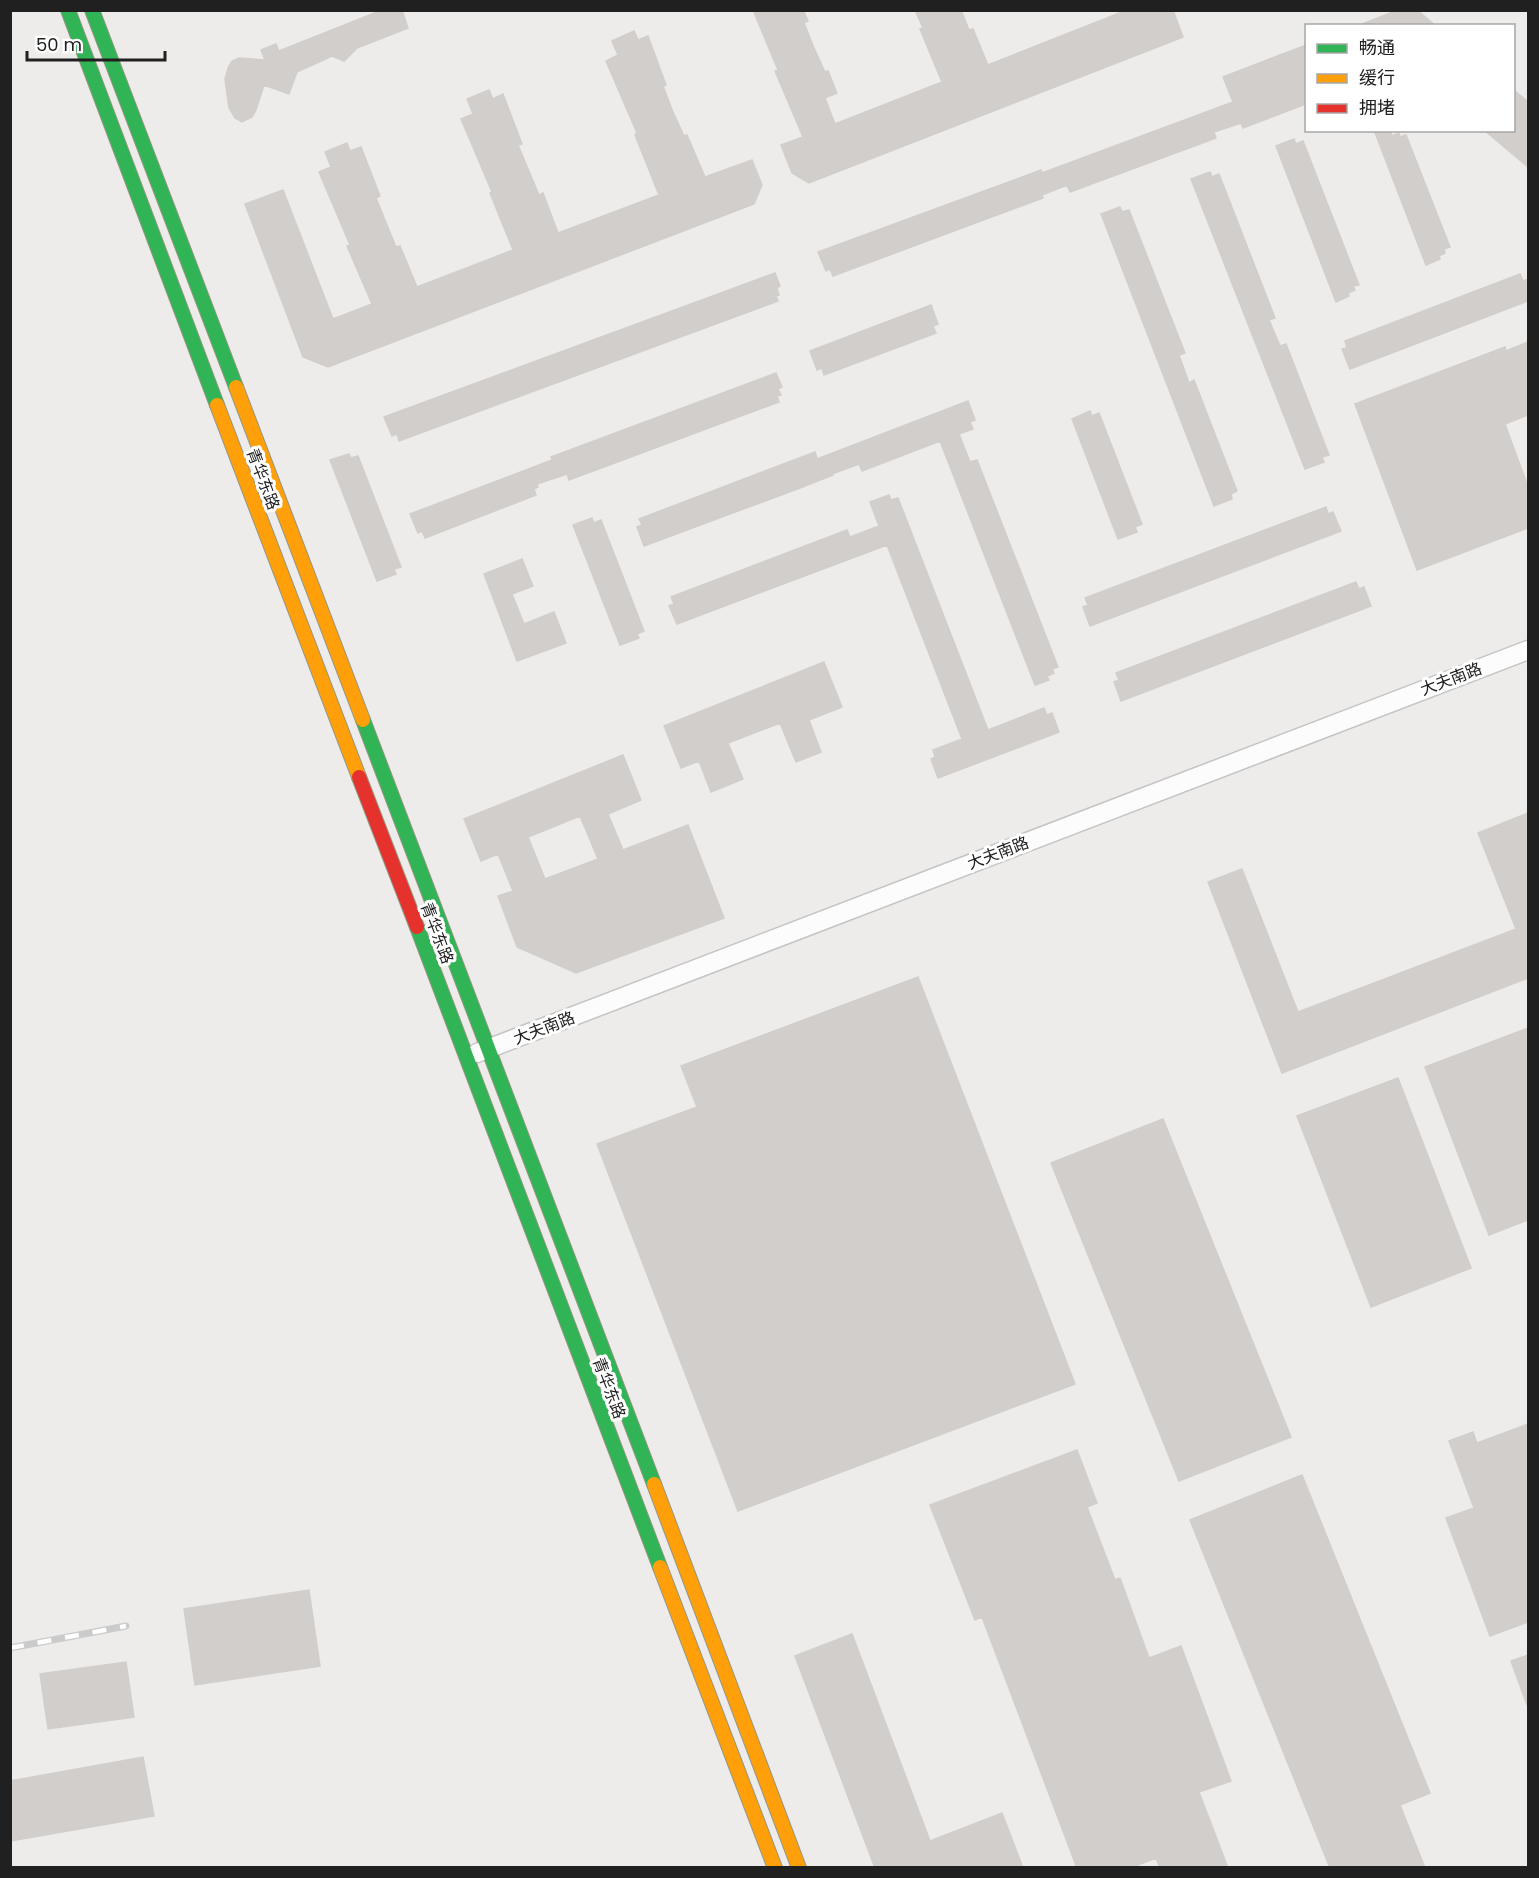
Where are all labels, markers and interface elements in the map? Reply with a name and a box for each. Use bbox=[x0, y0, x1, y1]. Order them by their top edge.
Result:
scale bar bbox=[27, 24, 165, 62]
legend bbox=[1305, 24, 1515, 132]
text: 50 m bbox=[36, 32, 82, 57]
text: 畅通 bbox=[1359, 35, 1395, 60]
text: 缓行 bbox=[1359, 65, 1395, 90]
text: 拥堵 bbox=[1359, 95, 1395, 120]
street label: 青华东路 bbox=[241, 445, 285, 513]
street label: 大夫南路 bbox=[1417, 657, 1485, 701]
street label: 大夫南路 bbox=[964, 831, 1032, 875]
street label: 青华东路 bbox=[415, 899, 459, 967]
street label: 大夫南路 bbox=[510, 1006, 578, 1050]
street label: 青华东路 bbox=[587, 1354, 631, 1422]

